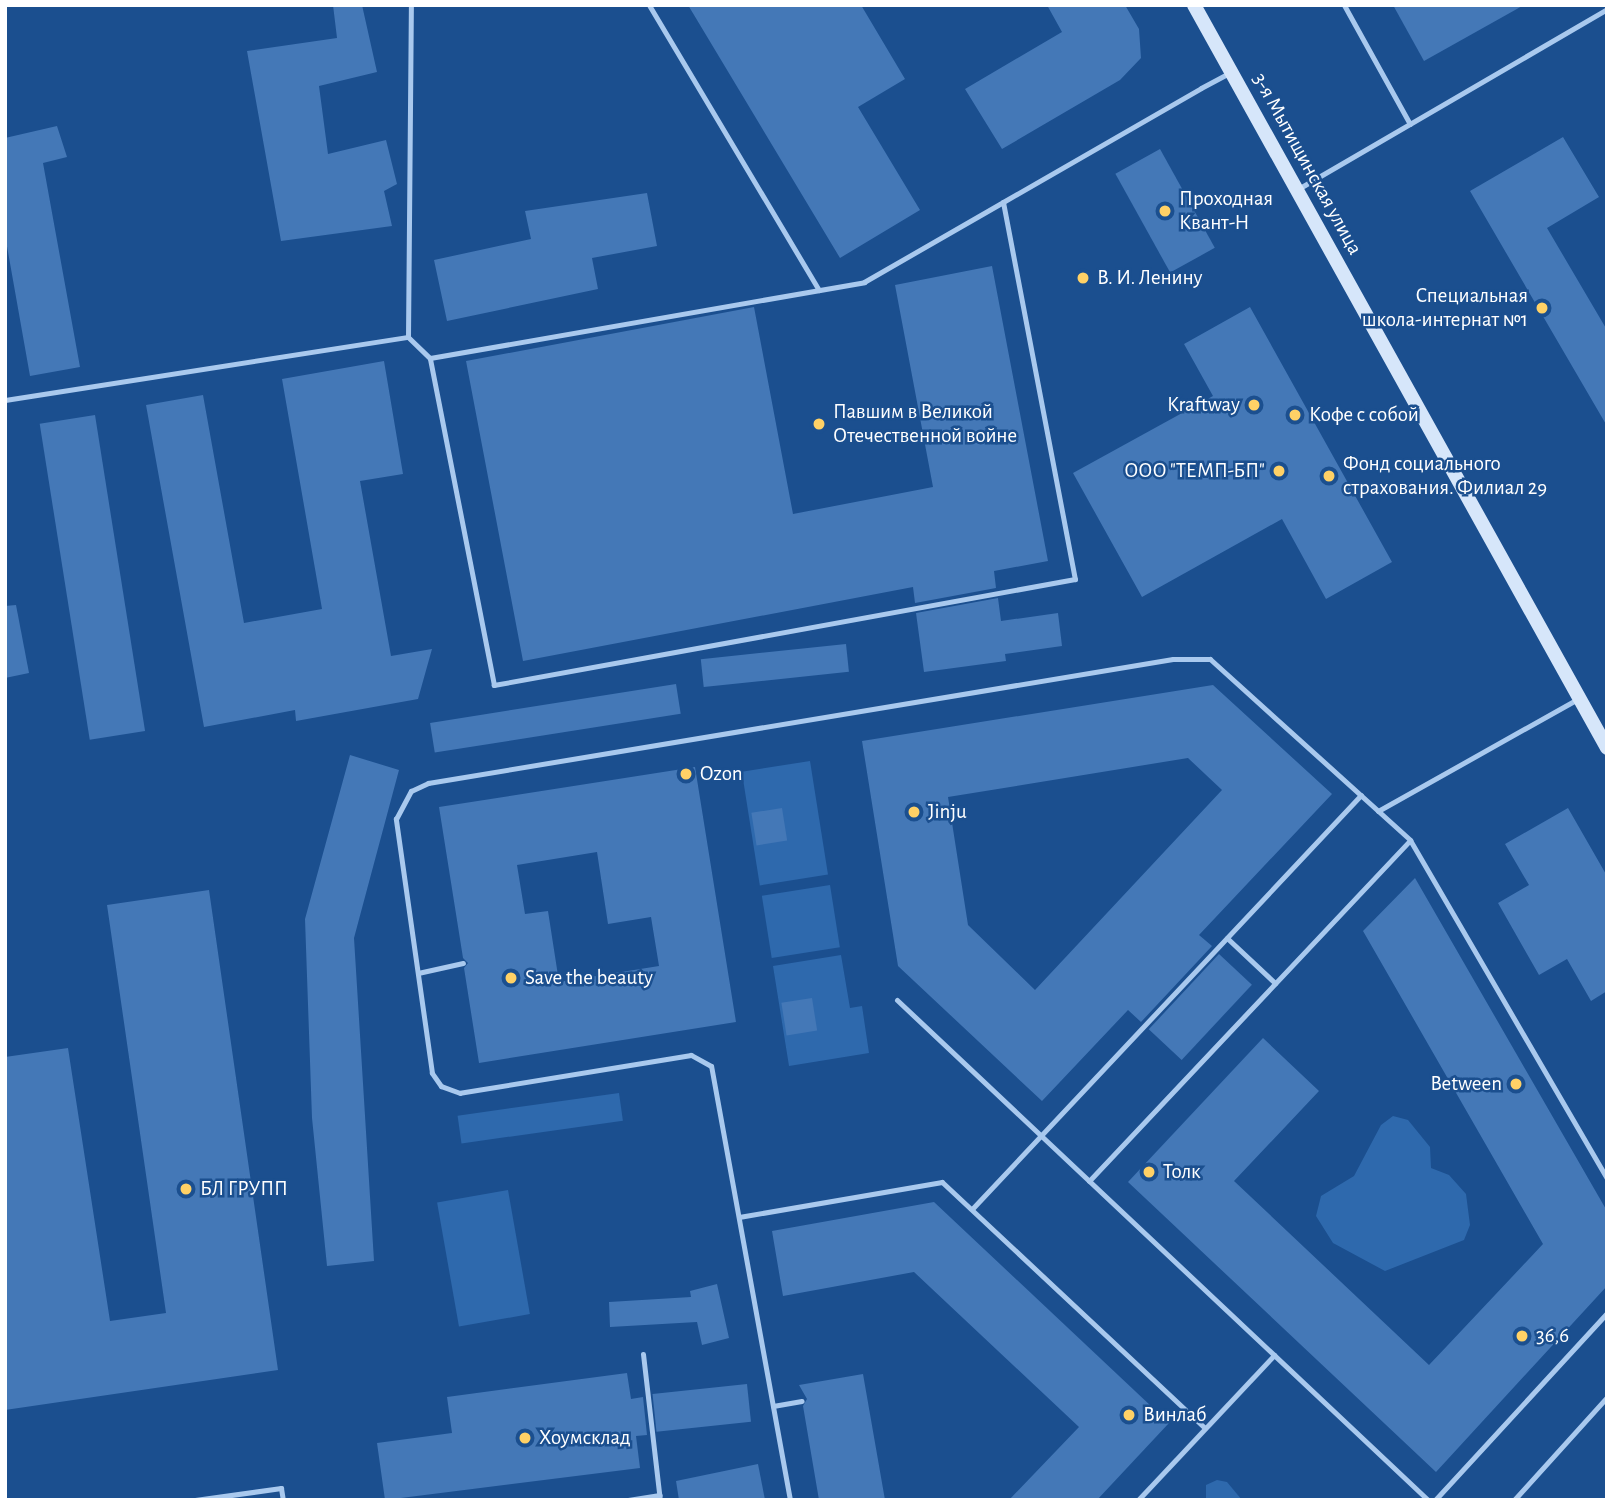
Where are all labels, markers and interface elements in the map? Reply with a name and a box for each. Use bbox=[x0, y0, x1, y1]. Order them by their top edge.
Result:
street label: 3-я Мытищинская улица bbox=[1247, 69, 1367, 259]
place label: Проходная Квант-Н bbox=[1179, 186, 1273, 236]
marker: Проходная Квант-Н bbox=[1157, 203, 1173, 219]
place label: В. И. Ленину bbox=[1097, 265, 1202, 291]
marker: В. И. Ленину bbox=[1075, 270, 1091, 286]
place label: Специальная школа-интернат №1 bbox=[1362, 283, 1528, 333]
marker: Специальная школа-интернат №1 bbox=[1534, 300, 1550, 316]
place label: Kraftway bbox=[1167, 392, 1240, 418]
marker: Kraftway bbox=[1246, 397, 1262, 413]
place label: Павшим в Великой Отечественной войне bbox=[833, 399, 1017, 449]
place label: Кофе с собой bbox=[1309, 402, 1419, 428]
marker: Кофе с собой bbox=[1287, 407, 1303, 423]
marker: Павшим в Великой Отечественной войне bbox=[811, 416, 827, 432]
place label: Фонд социального страхования. Филиал 29 bbox=[1343, 451, 1547, 501]
place label: ООО "ТЕМП-БП" bbox=[1124, 458, 1265, 484]
marker: ООО "ТЕМП-БП" bbox=[1271, 463, 1287, 479]
marker: Фонд социального страхования. Филиал 29 bbox=[1321, 468, 1337, 484]
place label: Ozon bbox=[700, 761, 743, 787]
marker: Ozon bbox=[678, 766, 694, 782]
place label: Jinju bbox=[928, 799, 967, 825]
marker: Jinju bbox=[906, 804, 922, 820]
place label: Save the beauty bbox=[525, 965, 653, 991]
marker: Save the beauty bbox=[503, 970, 519, 986]
place label: Between bbox=[1430, 1071, 1502, 1097]
marker: Between bbox=[1508, 1076, 1524, 1092]
place label: Толк bbox=[1163, 1159, 1201, 1185]
marker: Толк bbox=[1141, 1164, 1157, 1180]
place label: БЛ ГРУПП bbox=[200, 1176, 288, 1202]
marker: БЛ ГРУПП bbox=[178, 1181, 194, 1197]
place label: 36,6 bbox=[1536, 1323, 1569, 1349]
marker: 36,6 bbox=[1514, 1328, 1530, 1344]
place label: Винлаб bbox=[1143, 1402, 1206, 1428]
marker: Винлаб bbox=[1121, 1407, 1137, 1423]
place label: Хоумсклад bbox=[539, 1425, 631, 1451]
marker: Хоумсклад bbox=[517, 1430, 533, 1446]

